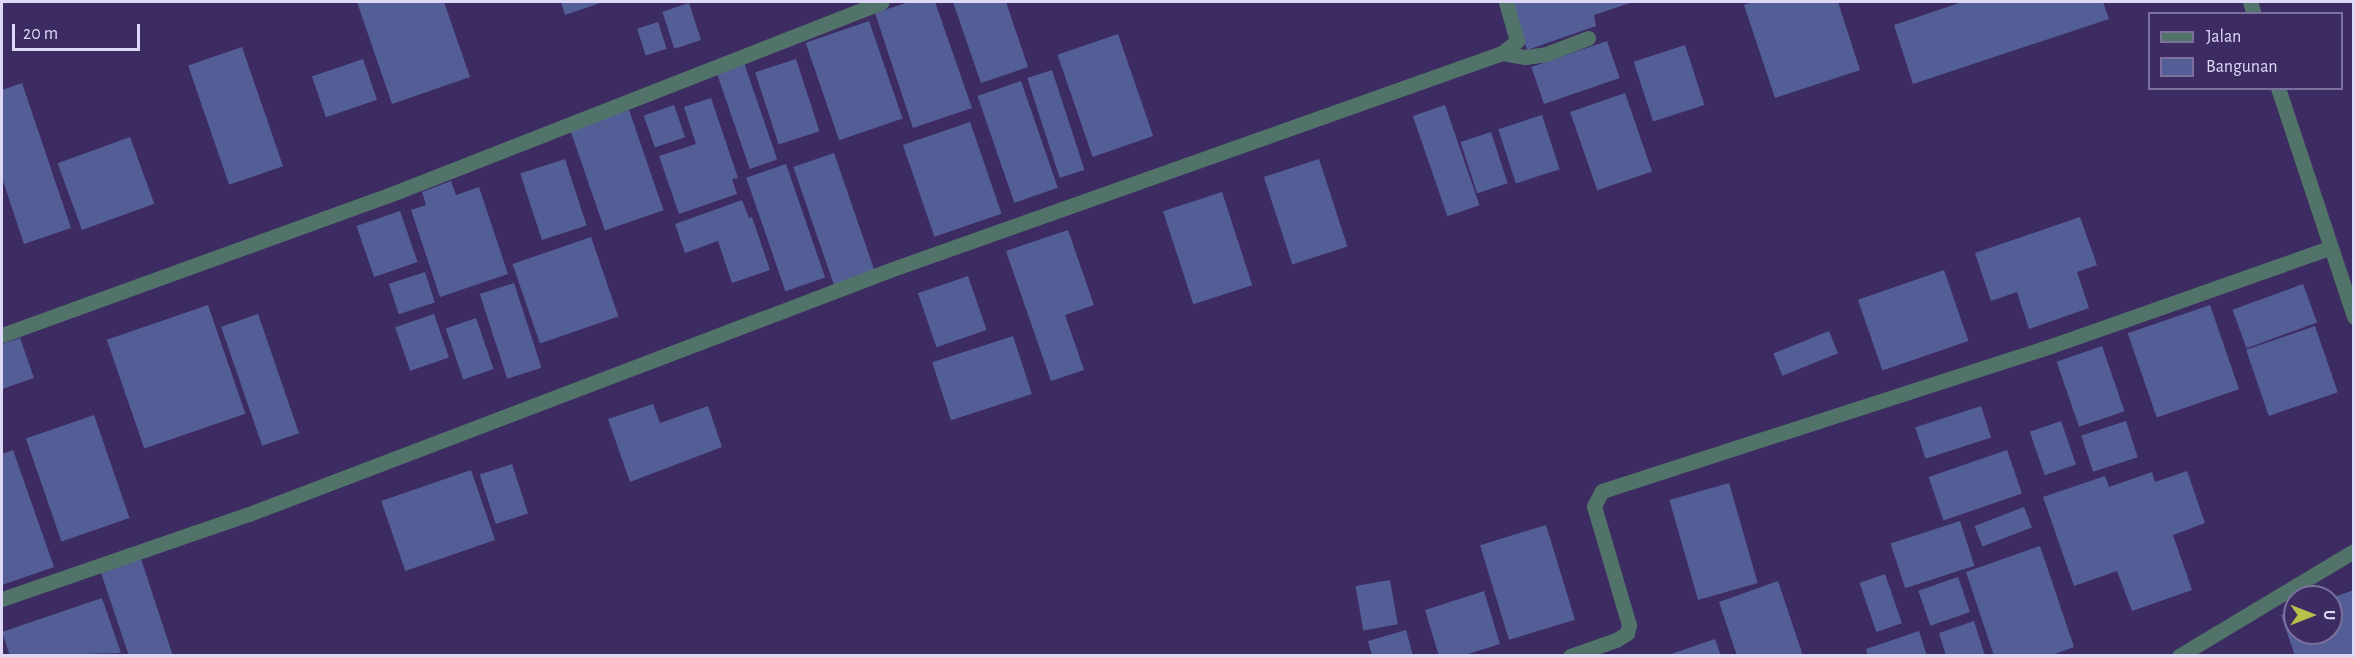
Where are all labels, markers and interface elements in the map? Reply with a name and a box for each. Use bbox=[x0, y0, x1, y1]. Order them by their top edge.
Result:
scale bar bbox=[15, 12, 142, 50]
legend bbox=[2148, 12, 2343, 90]
text: 20 m bbox=[23, 25, 58, 43]
text: Jalan bbox=[2206, 28, 2241, 46]
text: Bangunan bbox=[2206, 58, 2278, 76]
north arrow bbox=[2283, 585, 2343, 645]
text: U bbox=[2321, 610, 2337, 620]

